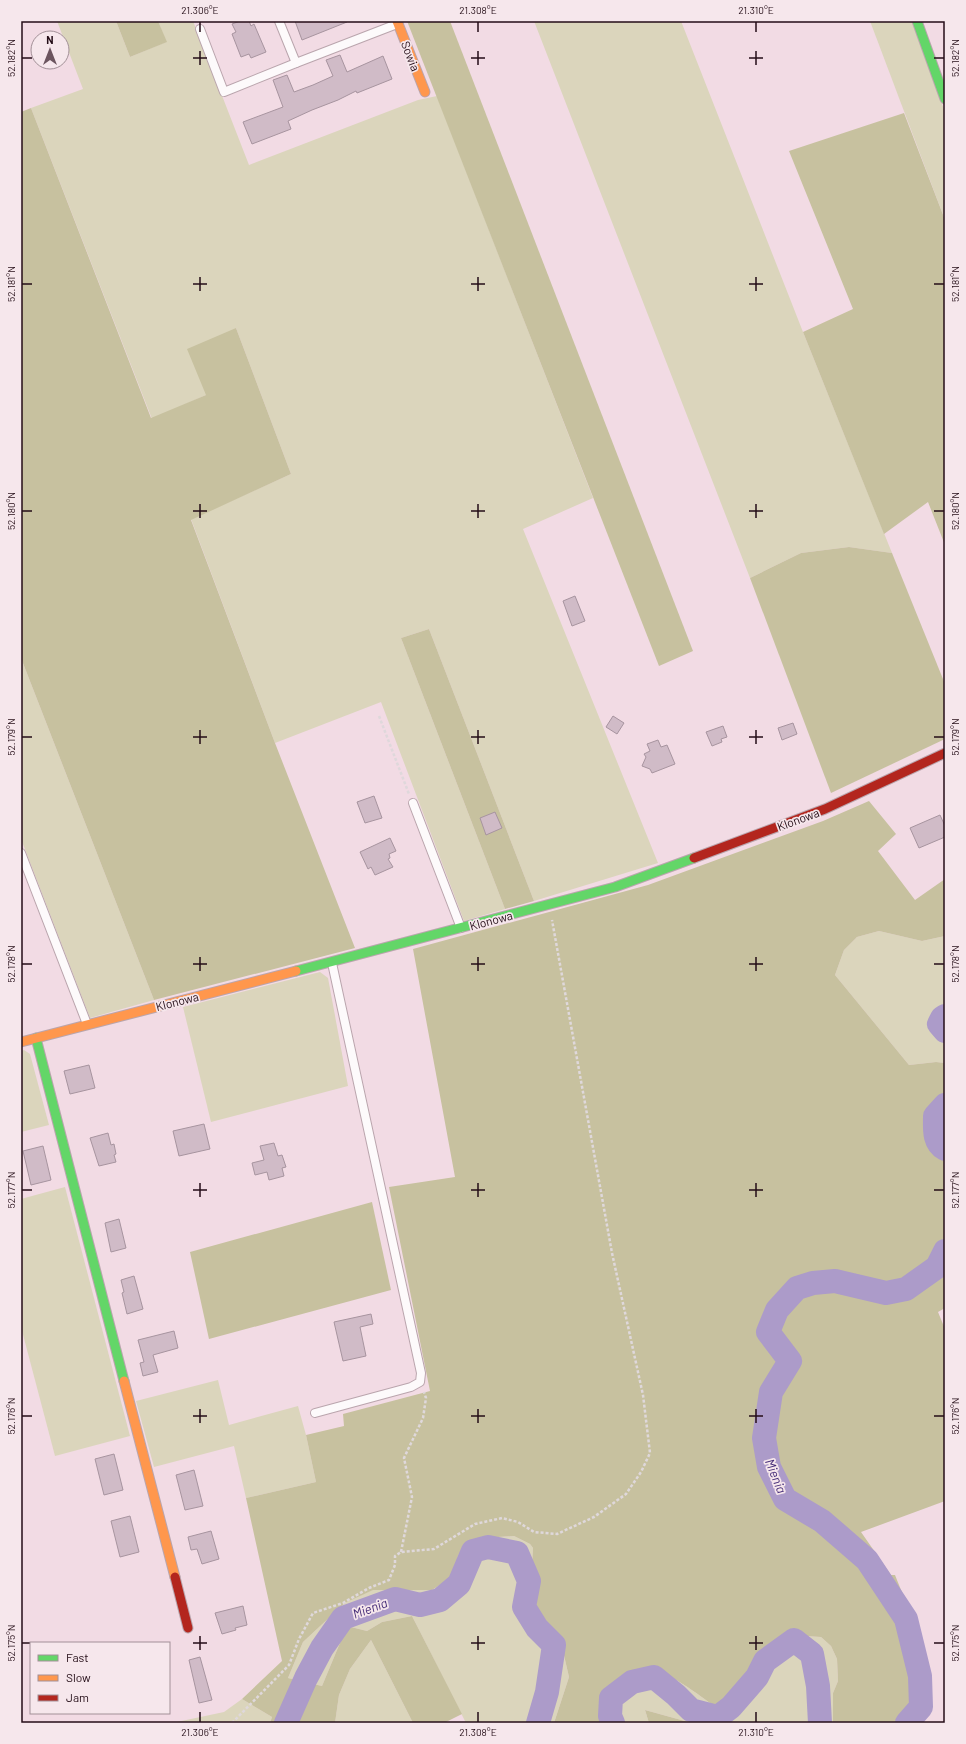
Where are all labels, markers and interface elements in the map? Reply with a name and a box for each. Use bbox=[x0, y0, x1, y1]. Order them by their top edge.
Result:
text: 21.306°E bbox=[181, 4, 219, 16]
text: 21.308°E bbox=[459, 4, 497, 16]
text: 21.310°E bbox=[738, 4, 774, 16]
north arrow bbox=[30, 30, 70, 70]
text: N bbox=[46, 33, 54, 46]
text: 52.182°N bbox=[5, 39, 17, 77]
street label: Sowia bbox=[399, 39, 423, 73]
text: 52.182°N bbox=[949, 39, 961, 77]
text: 52.181°N bbox=[5, 266, 17, 302]
text: 52.181°N bbox=[949, 266, 961, 302]
text: 52.180°N bbox=[5, 492, 17, 530]
text: 52.180°N bbox=[949, 492, 961, 530]
text: 52.179°N bbox=[5, 718, 17, 756]
text: 52.179°N bbox=[949, 718, 961, 756]
street label: Klonowa bbox=[775, 805, 821, 833]
street label: Klonowa bbox=[468, 908, 514, 932]
text: 52.178°N bbox=[5, 945, 17, 983]
text: 52.178°N bbox=[949, 945, 961, 983]
street label: Klonowa bbox=[154, 989, 200, 1013]
text: 52.177°N bbox=[5, 1172, 17, 1208]
text: 52.177°N bbox=[949, 1172, 961, 1208]
text: 52.176°N bbox=[5, 1397, 17, 1435]
text: 52.176°N bbox=[949, 1397, 961, 1435]
water label: Mienia bbox=[762, 1456, 790, 1496]
water label: Mienia bbox=[350, 1594, 390, 1622]
text: 52.175°N bbox=[5, 1624, 17, 1662]
text: 52.175°N bbox=[949, 1624, 961, 1662]
legend bbox=[30, 1642, 170, 1714]
text: Fast bbox=[66, 1650, 89, 1664]
text: Slow bbox=[66, 1670, 91, 1684]
text: Jam bbox=[66, 1690, 89, 1704]
text: 21.306°E bbox=[181, 1726, 219, 1738]
text: 21.308°E bbox=[459, 1726, 497, 1738]
text: 21.310°E bbox=[738, 1726, 774, 1738]

